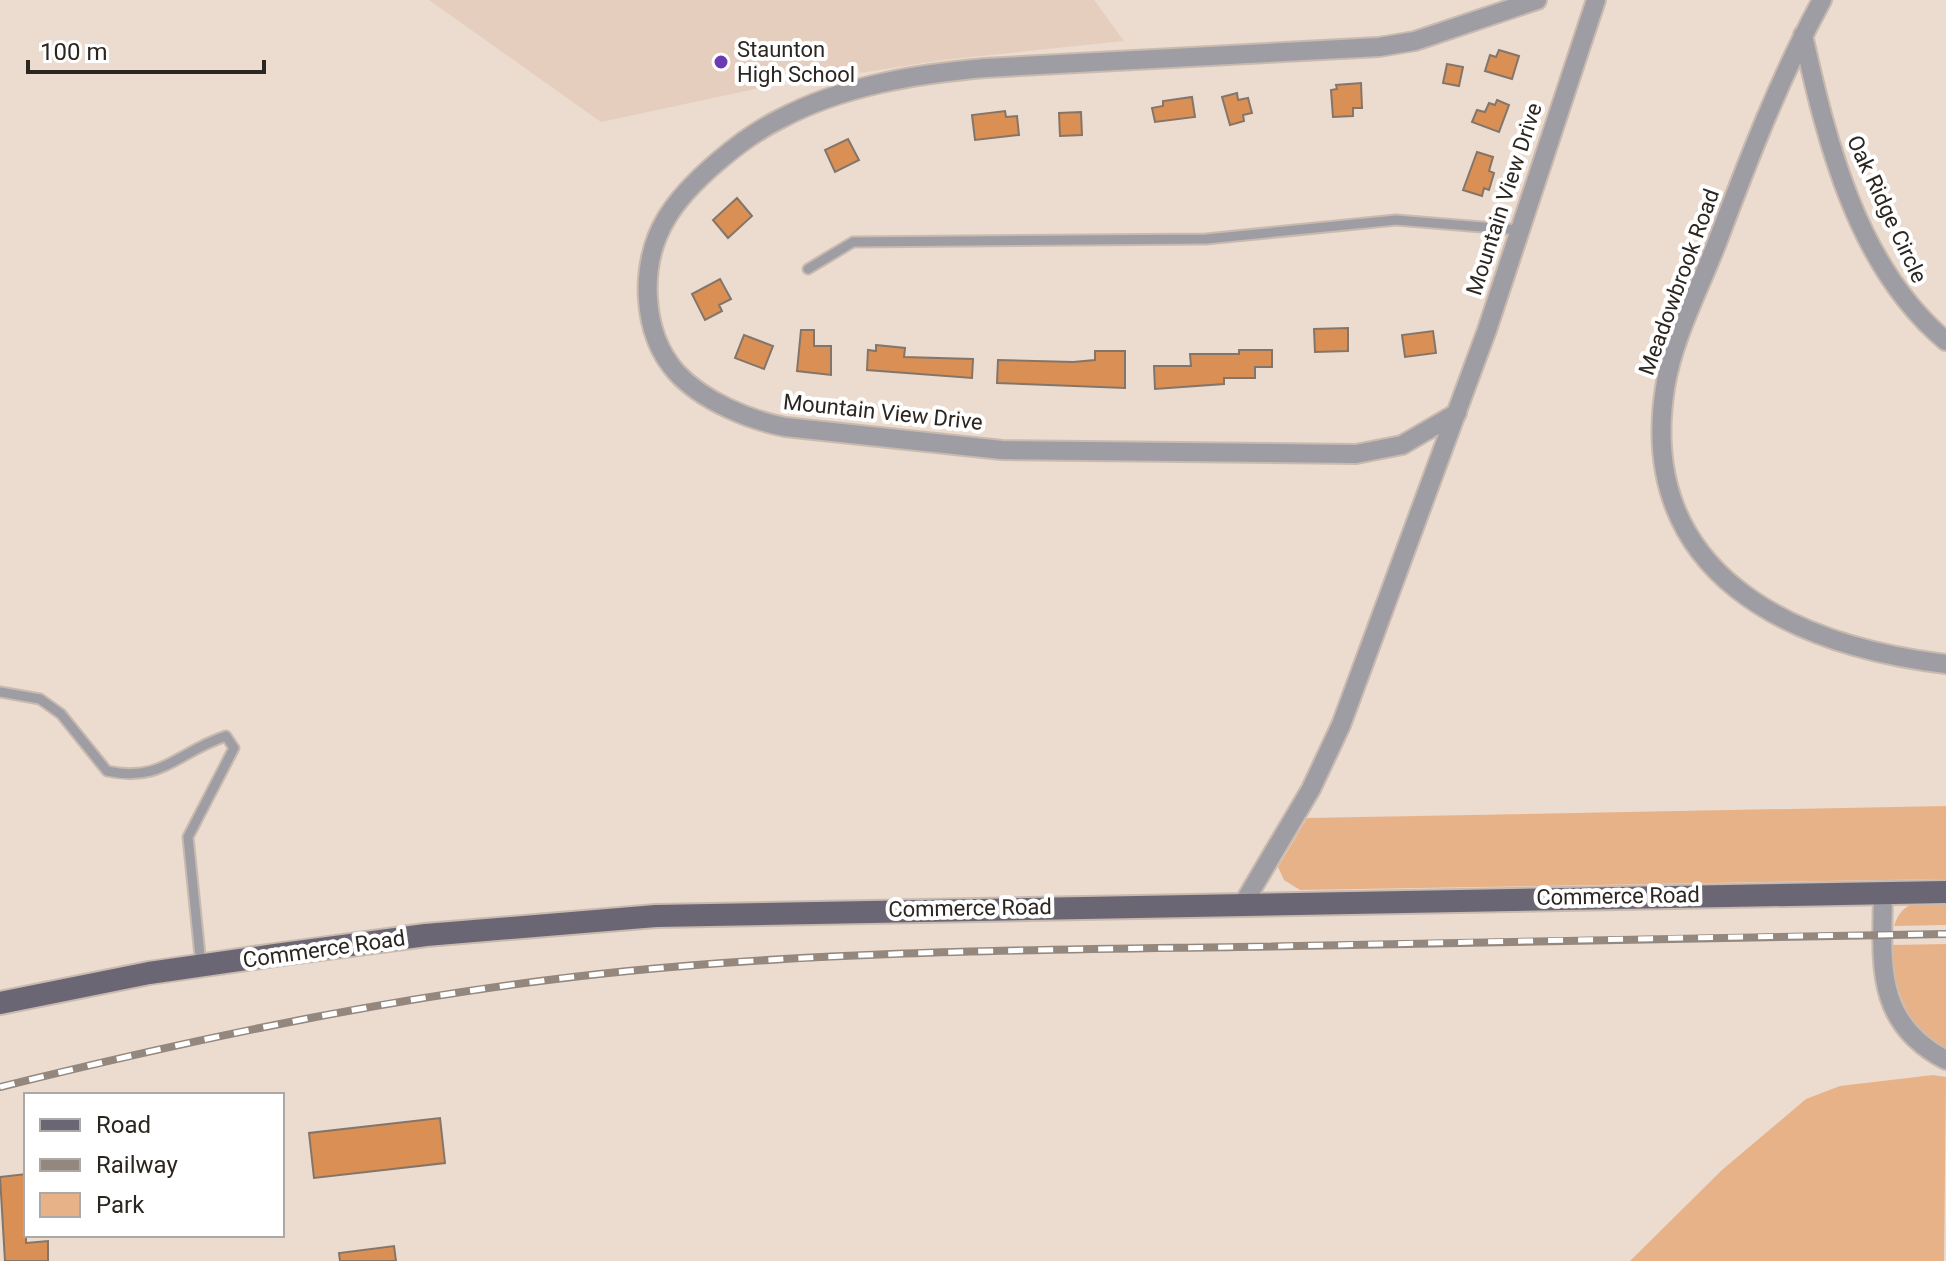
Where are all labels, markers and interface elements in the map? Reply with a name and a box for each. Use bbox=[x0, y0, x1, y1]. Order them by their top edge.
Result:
scale bar bbox=[28, 24, 264, 74]
place label: Staunton High School bbox=[737, 37, 855, 87]
text: 100 m bbox=[40, 38, 107, 66]
marker: Staunton High School bbox=[712, 53, 730, 71]
street label: Mountain View Drive bbox=[1461, 100, 1547, 298]
street label: Oak Ridge Circle bbox=[1842, 131, 1932, 287]
street label: Meadowbrook Road bbox=[1634, 186, 1724, 378]
street label: Mountain View Drive bbox=[782, 389, 984, 435]
street label: Commerce Road bbox=[1536, 882, 1700, 910]
street label: Commerce Road bbox=[888, 894, 1052, 922]
street label: Commerce Road bbox=[241, 925, 407, 973]
legend bbox=[24, 1093, 284, 1237]
text: Road bbox=[96, 1111, 151, 1139]
text: Railway bbox=[96, 1151, 178, 1179]
text: Park bbox=[96, 1191, 145, 1219]

